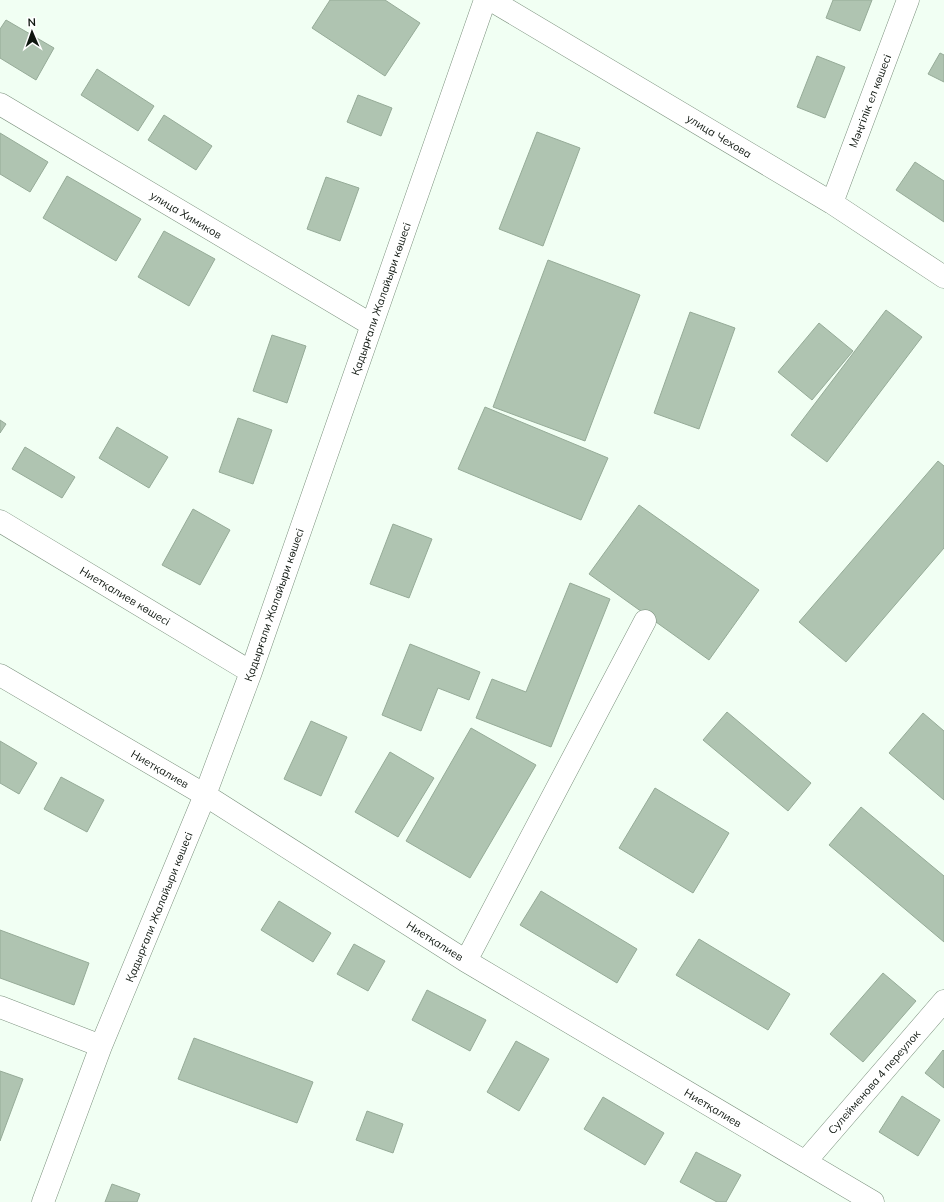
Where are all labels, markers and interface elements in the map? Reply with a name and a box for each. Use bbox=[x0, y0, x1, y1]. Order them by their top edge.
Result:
north arrow bbox=[12, 12, 52, 52]
text: N bbox=[27, 15, 36, 29]
street label: Мәңгілік ел көшесі bbox=[846, 52, 894, 150]
street label: улица Чехова bbox=[684, 111, 754, 161]
street label: улица Химиков bbox=[148, 188, 224, 242]
street label: Қадырғали Жалайыри көшесі bbox=[348, 221, 414, 377]
street label: Қадырғали Жалайыри көшесі bbox=[241, 527, 307, 683]
street label: Ниетқалиев көшесі bbox=[77, 563, 173, 629]
street label: Ниетқалиев bbox=[129, 747, 191, 791]
street label: Қадырғали Жалайыри көшесі bbox=[122, 830, 196, 984]
street label: Ниетқалиев bbox=[404, 918, 466, 964]
street label: Сулейменова 4 переулок bbox=[825, 1027, 923, 1137]
street label: Ниетқалиев bbox=[682, 1085, 744, 1131]

